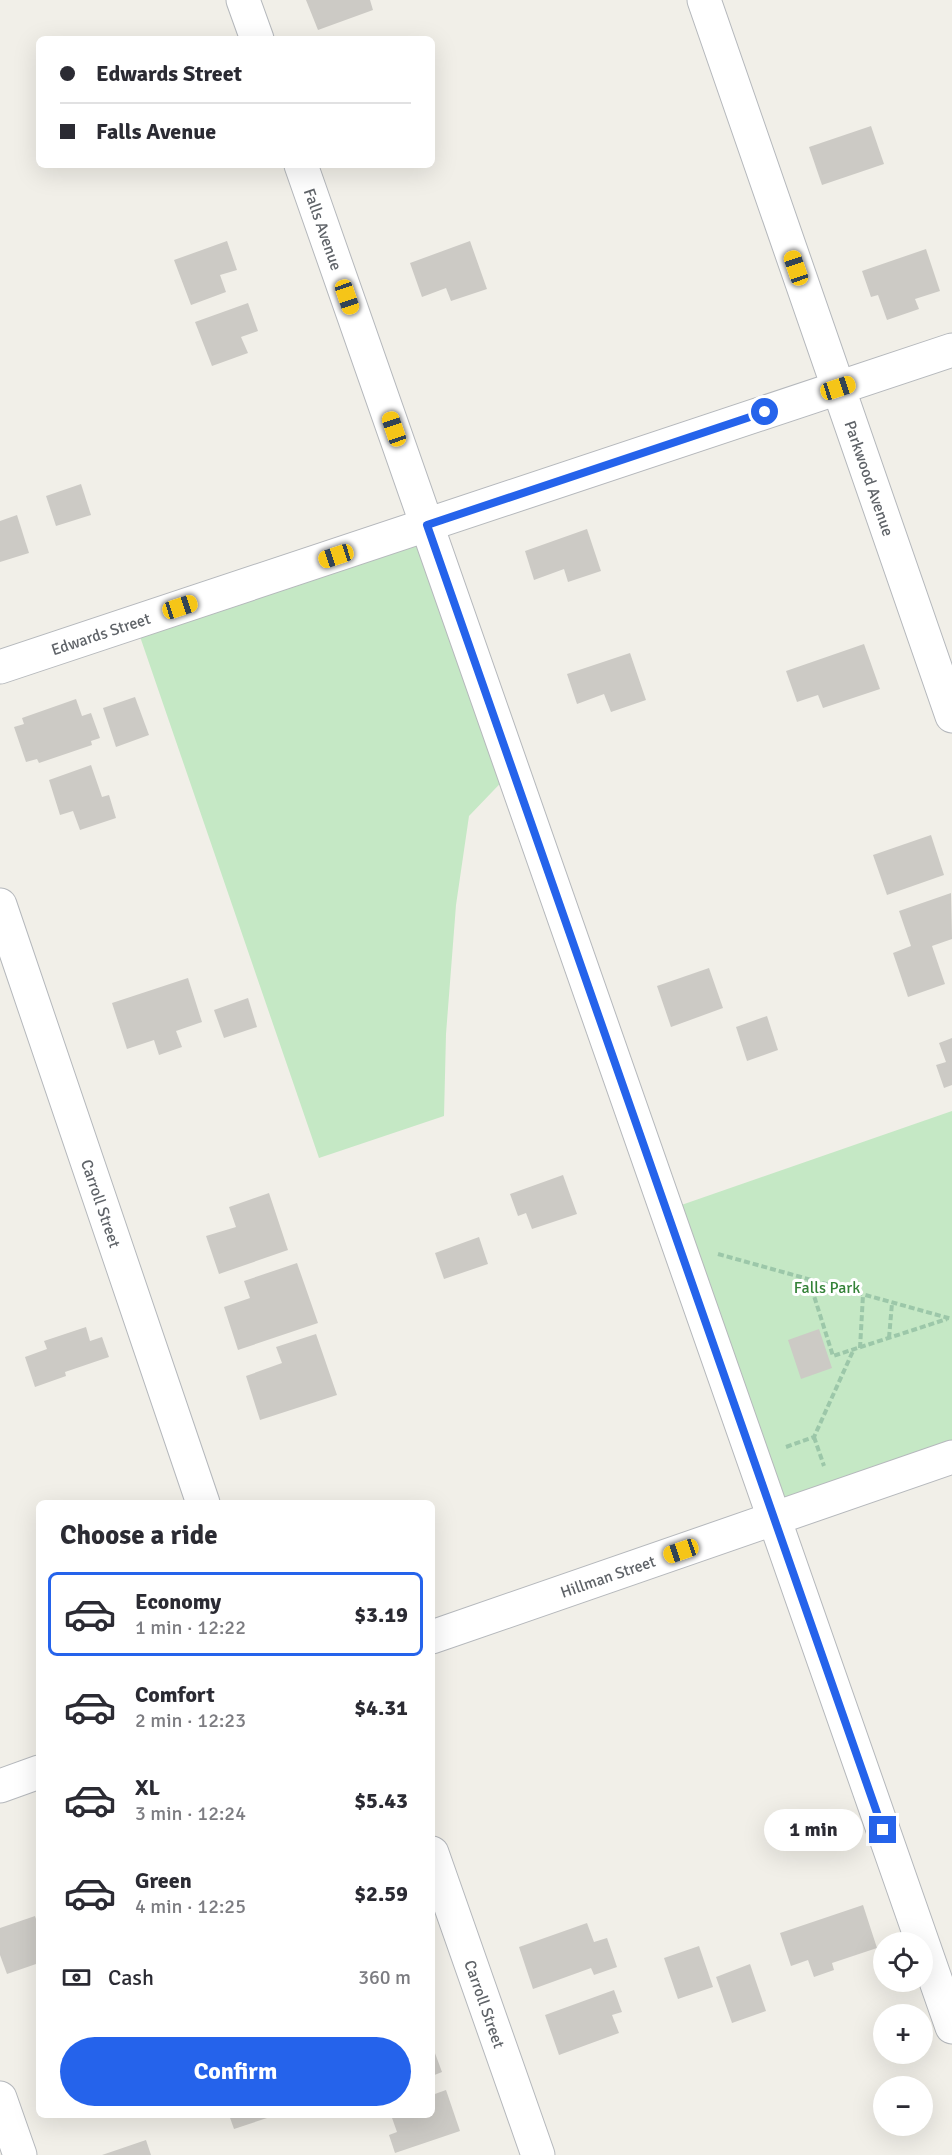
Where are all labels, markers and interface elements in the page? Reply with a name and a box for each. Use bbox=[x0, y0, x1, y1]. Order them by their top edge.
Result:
text: Edwards Street bbox=[96, 60, 242, 87]
text: Falls Avenue bbox=[96, 118, 216, 145]
street label: Falls Avenue bbox=[299, 186, 346, 273]
car bbox=[782, 248, 810, 288]
car bbox=[333, 277, 361, 317]
car bbox=[818, 374, 858, 402]
route start bbox=[751, 398, 778, 425]
car bbox=[380, 409, 408, 449]
street label: Parkwood Avenue bbox=[839, 418, 898, 539]
car bbox=[316, 542, 356, 570]
car bbox=[160, 593, 200, 621]
street label: Edwards Street bbox=[49, 609, 153, 660]
street label: Carroll Street bbox=[76, 1157, 125, 1251]
park label: Falls Park bbox=[794, 1278, 860, 1298]
text: Choose a ride bbox=[60, 1519, 218, 1552]
car bbox=[661, 1537, 701, 1565]
street label: Hillman Street bbox=[558, 1551, 659, 1603]
icon: car bbox=[63, 1587, 117, 1641]
text: Economy bbox=[135, 1588, 221, 1615]
text: $3.19 bbox=[354, 1601, 408, 1628]
text: 1 min · 12:22 bbox=[135, 1615, 246, 1640]
icon: car bbox=[63, 1680, 117, 1734]
text: Comfort bbox=[135, 1681, 215, 1708]
text: $4.31 bbox=[354, 1694, 408, 1721]
text: 2 min · 12:23 bbox=[135, 1708, 246, 1733]
icon: car bbox=[63, 1773, 117, 1827]
text: XL bbox=[135, 1774, 160, 1801]
text: $5.43 bbox=[354, 1787, 408, 1814]
text: 3 min · 12:24 bbox=[135, 1801, 246, 1826]
callout: 1 min bbox=[763, 1809, 862, 1851]
route end bbox=[869, 1816, 896, 1843]
text: 1 min bbox=[789, 1817, 838, 1842]
icon: car bbox=[63, 1866, 117, 1920]
text: Green bbox=[135, 1867, 192, 1894]
text: $2.59 bbox=[354, 1880, 408, 1907]
text: 4 min · 12:25 bbox=[135, 1894, 246, 1919]
map controls bbox=[873, 1932, 933, 2136]
button: locate bbox=[873, 1932, 933, 1992]
street label: Carroll Street bbox=[459, 1958, 509, 2051]
icon: cash bbox=[60, 1961, 93, 1994]
text: Cash bbox=[108, 1964, 154, 1991]
text: 360 m bbox=[358, 1965, 411, 1990]
button: + bbox=[873, 2004, 933, 2064]
button: Confirm bbox=[60, 2037, 411, 2106]
button: − bbox=[873, 2076, 933, 2136]

